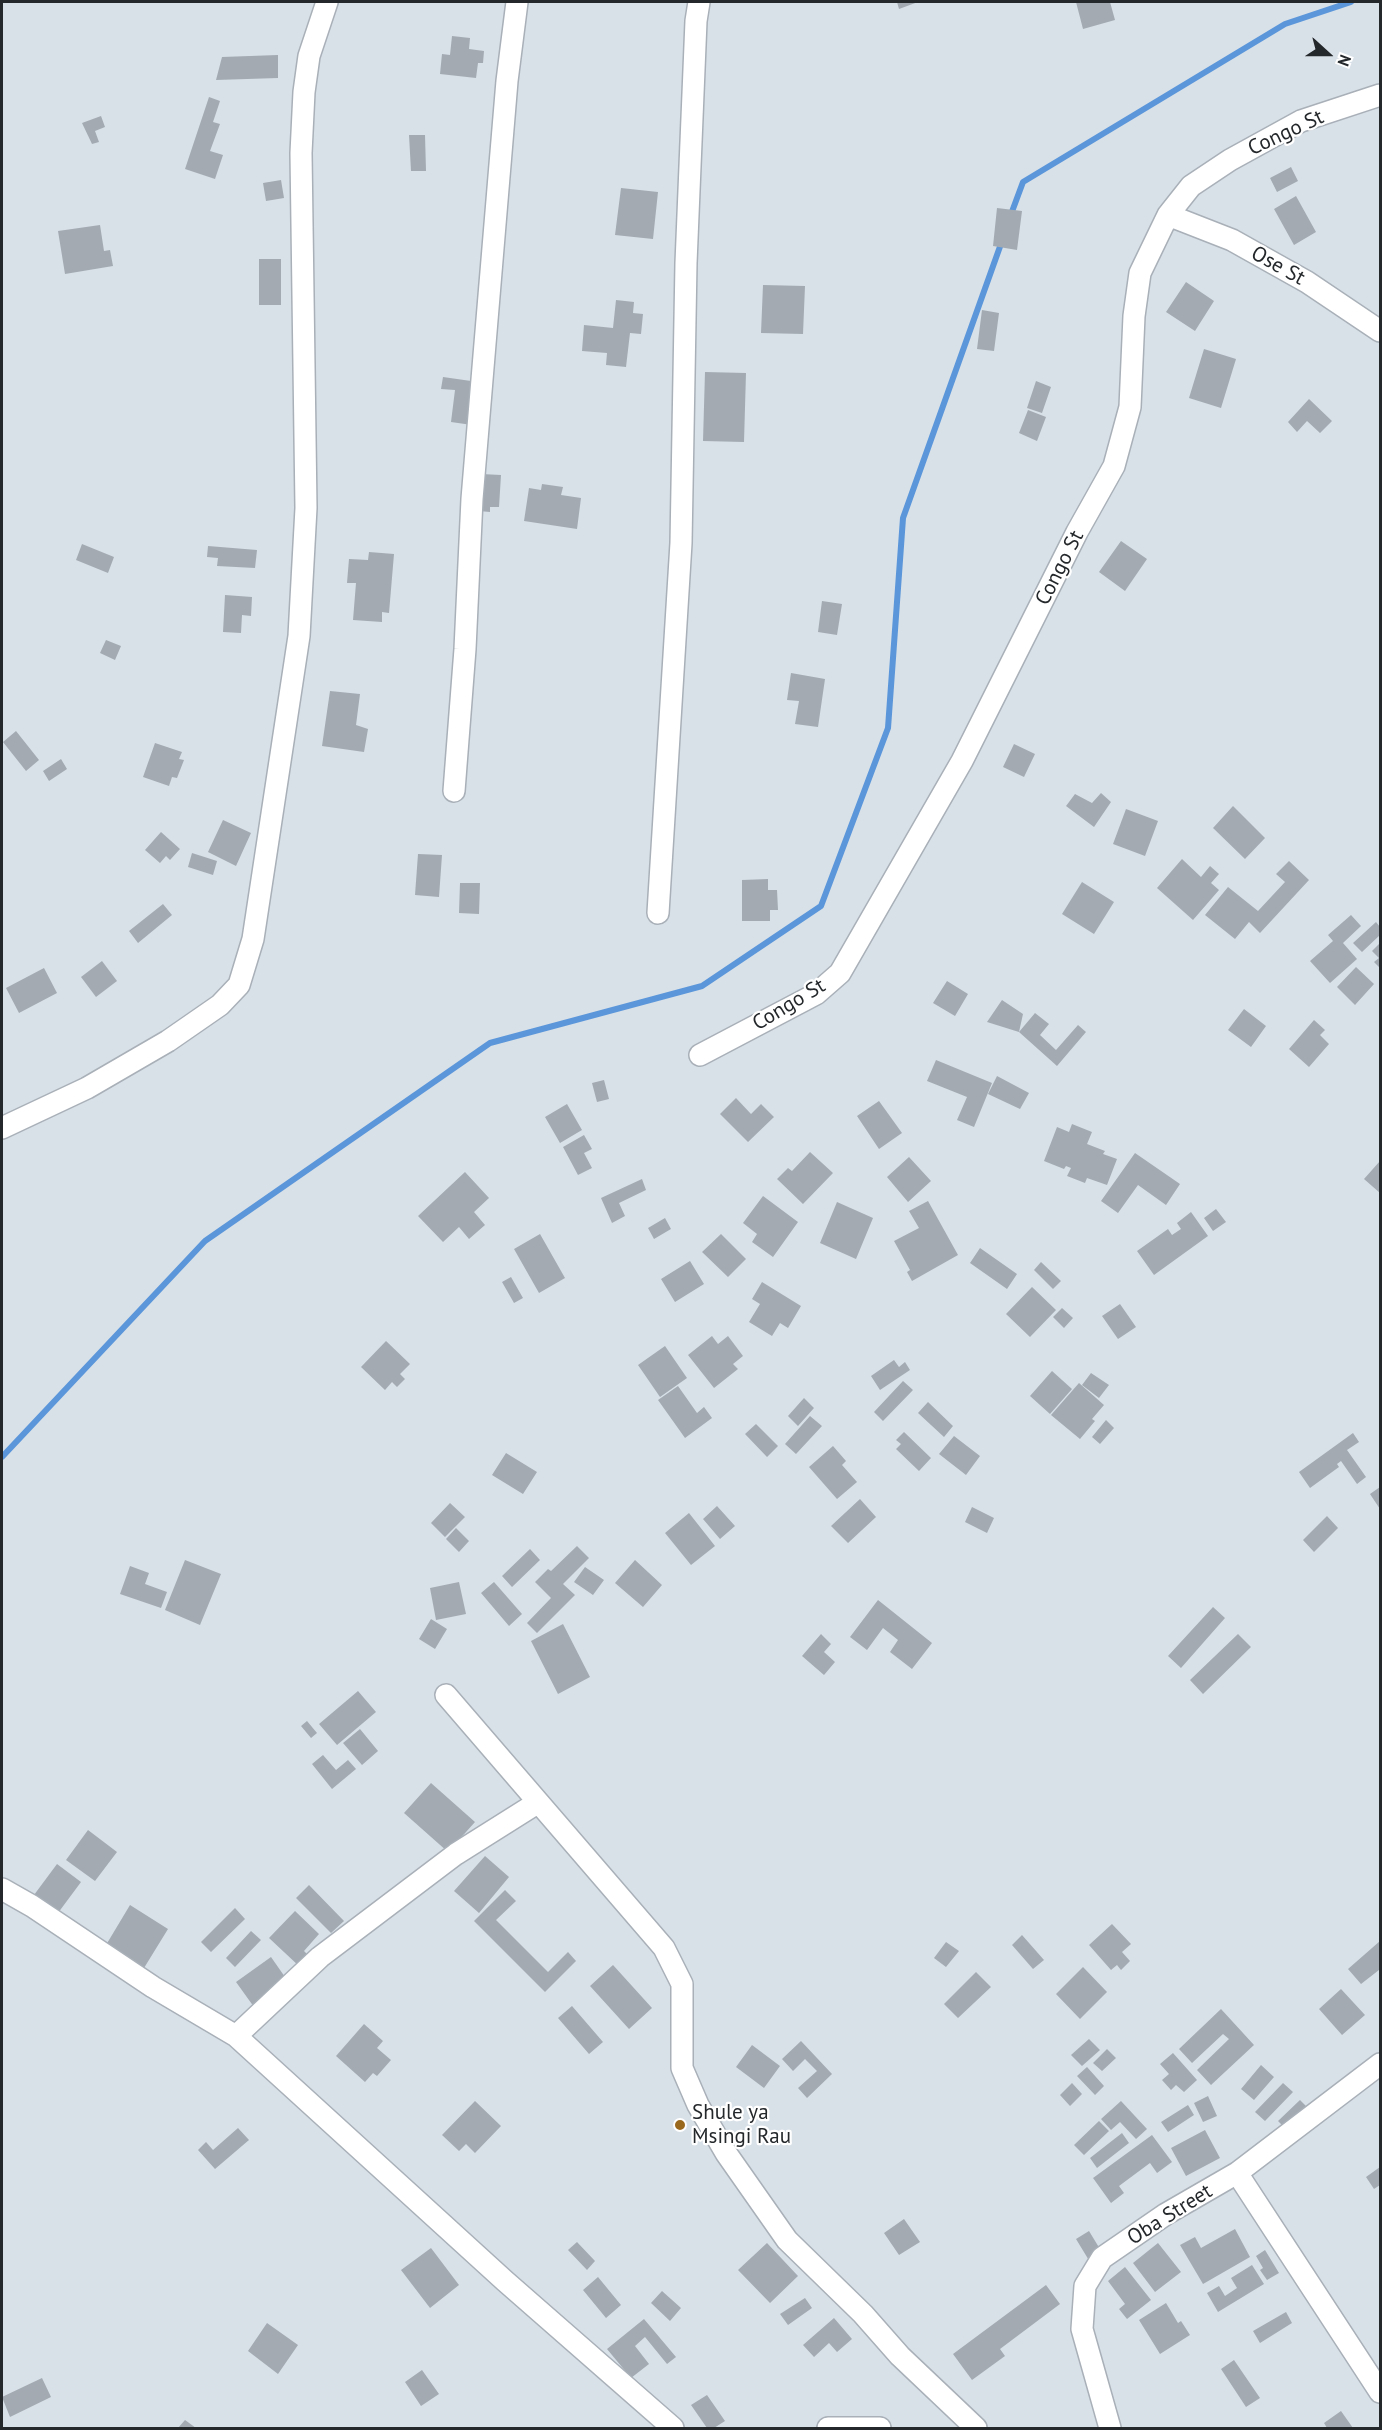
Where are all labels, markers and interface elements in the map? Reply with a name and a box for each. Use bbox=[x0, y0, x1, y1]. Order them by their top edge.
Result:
north arrow bbox=[1298, 24, 1358, 84]
text: N bbox=[1334, 52, 1356, 69]
street label: Congo St bbox=[1244, 105, 1328, 161]
street label: Ose St bbox=[1247, 241, 1309, 291]
street label: Congo St bbox=[1031, 526, 1089, 610]
street label: Congo St bbox=[748, 973, 830, 1037]
place label: Shule ya Msingi Rau bbox=[692, 2100, 791, 2150]
marker: Shule ya Msingi Rau bbox=[673, 2118, 687, 2132]
street label: Oba Street bbox=[1123, 2179, 1217, 2251]

